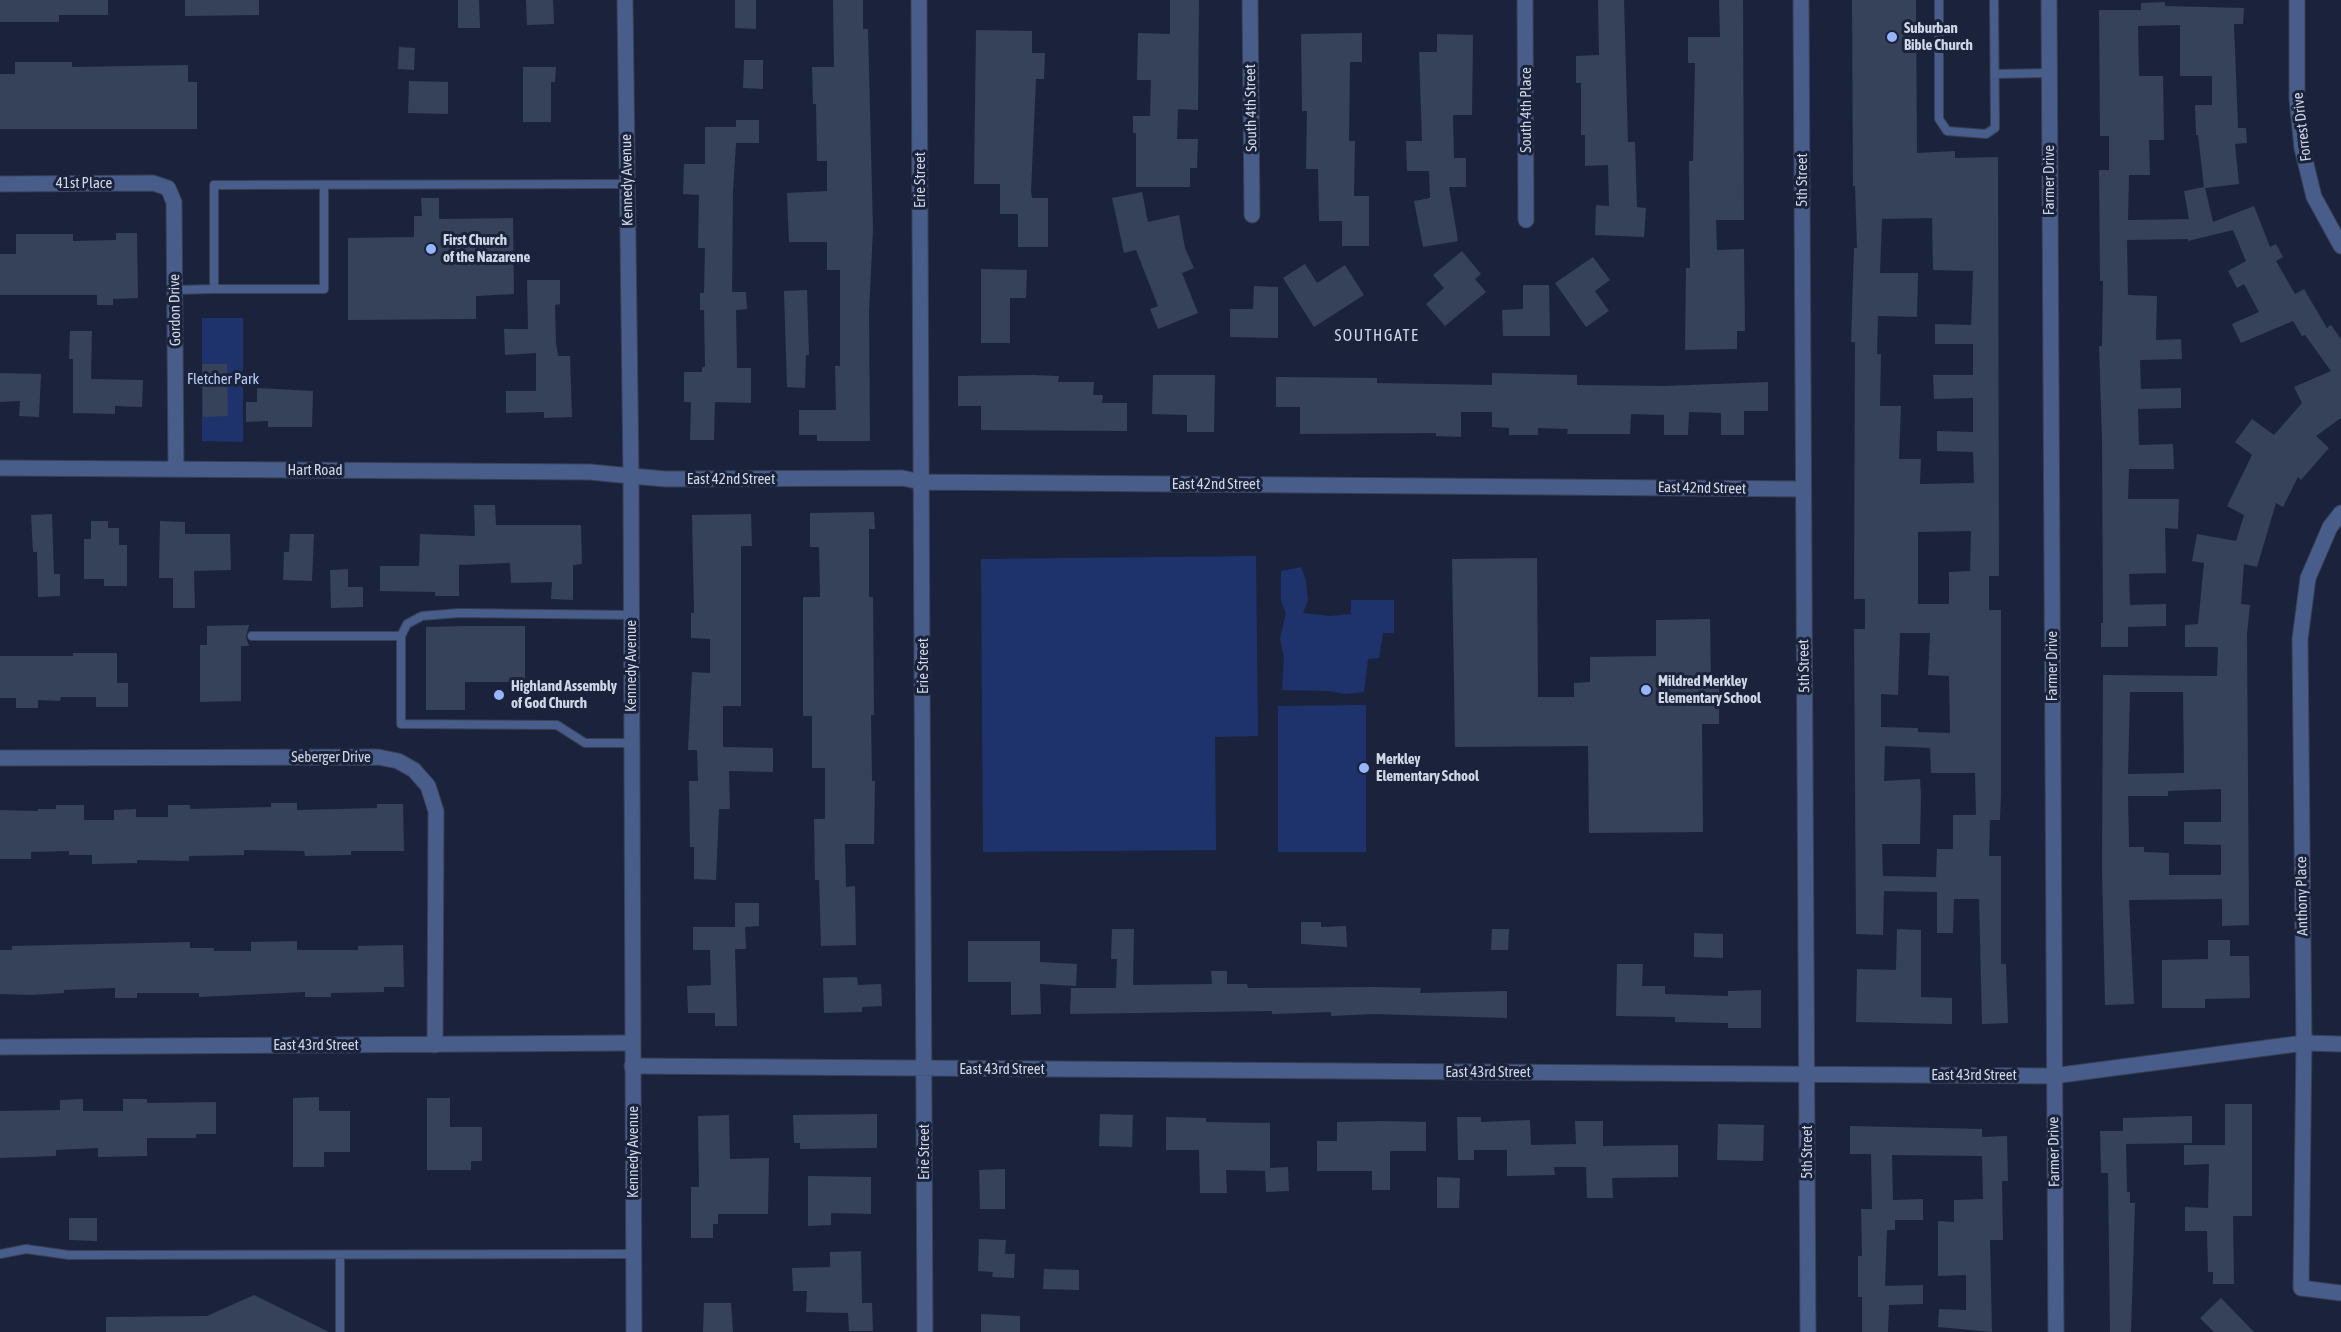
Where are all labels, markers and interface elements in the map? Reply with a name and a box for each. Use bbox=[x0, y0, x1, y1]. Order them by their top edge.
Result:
place label: Suburban Bible Church bbox=[1904, 19, 1973, 54]
marker: Suburban Bible Church bbox=[1885, 30, 1899, 44]
street label: South 4th Street bbox=[1241, 64, 1261, 152]
street label: South 4th Place bbox=[1517, 67, 1535, 153]
street label: Forrest Drive bbox=[2289, 92, 2315, 162]
street label: Kennedy Avenue bbox=[617, 134, 637, 226]
street label: Farmer Drive bbox=[2040, 145, 2058, 215]
street label: Erie Street bbox=[911, 152, 929, 208]
street label: 5th Street bbox=[1793, 153, 1811, 207]
street label: 41st Place bbox=[56, 174, 112, 192]
place label: First Church of the Nazarene bbox=[443, 231, 530, 266]
marker: First Church of the Nazarene bbox=[424, 242, 438, 256]
street label: Gordon Drive bbox=[165, 274, 185, 346]
district label: SOUTHGATE bbox=[1335, 326, 1419, 346]
park label: Fletcher Park bbox=[187, 370, 259, 388]
street label: Hart Road bbox=[288, 461, 342, 479]
street label: East 42nd Street bbox=[687, 470, 775, 488]
street label: East 42nd Street bbox=[1172, 475, 1260, 493]
street label: East 42nd Street bbox=[1658, 478, 1746, 498]
street label: Kennedy Avenue bbox=[622, 620, 640, 712]
street label: Farmer Drive bbox=[2043, 631, 2061, 701]
street label: Erie Street bbox=[914, 638, 932, 694]
street label: 5th Street bbox=[1795, 639, 1813, 693]
place label: Mildred Merkley Elementary School bbox=[1658, 672, 1761, 707]
place label: Highland Assembly of God Church bbox=[511, 677, 617, 712]
marker: Mildred Merkley Elementary School bbox=[1639, 683, 1653, 697]
marker: Highland Assembly of God Church bbox=[492, 688, 506, 702]
street label: Seberger Drive bbox=[291, 748, 371, 766]
place label: Merkley Elementary School bbox=[1376, 750, 1479, 785]
marker: Merkley Elementary School bbox=[1357, 761, 1371, 775]
street label: Anthony Place bbox=[2292, 856, 2312, 936]
street label: East 43rd Street bbox=[273, 1036, 359, 1054]
street label: East 43rd Street bbox=[959, 1060, 1045, 1078]
street label: East 43rd Street bbox=[1445, 1063, 1531, 1081]
street label: East 43rd Street bbox=[1931, 1066, 2017, 1084]
street label: Kennedy Avenue bbox=[624, 1106, 642, 1198]
street label: Farmer Drive bbox=[2044, 1117, 2064, 1187]
street label: Erie Street bbox=[915, 1124, 933, 1180]
street label: 5th Street bbox=[1798, 1125, 1816, 1179]

